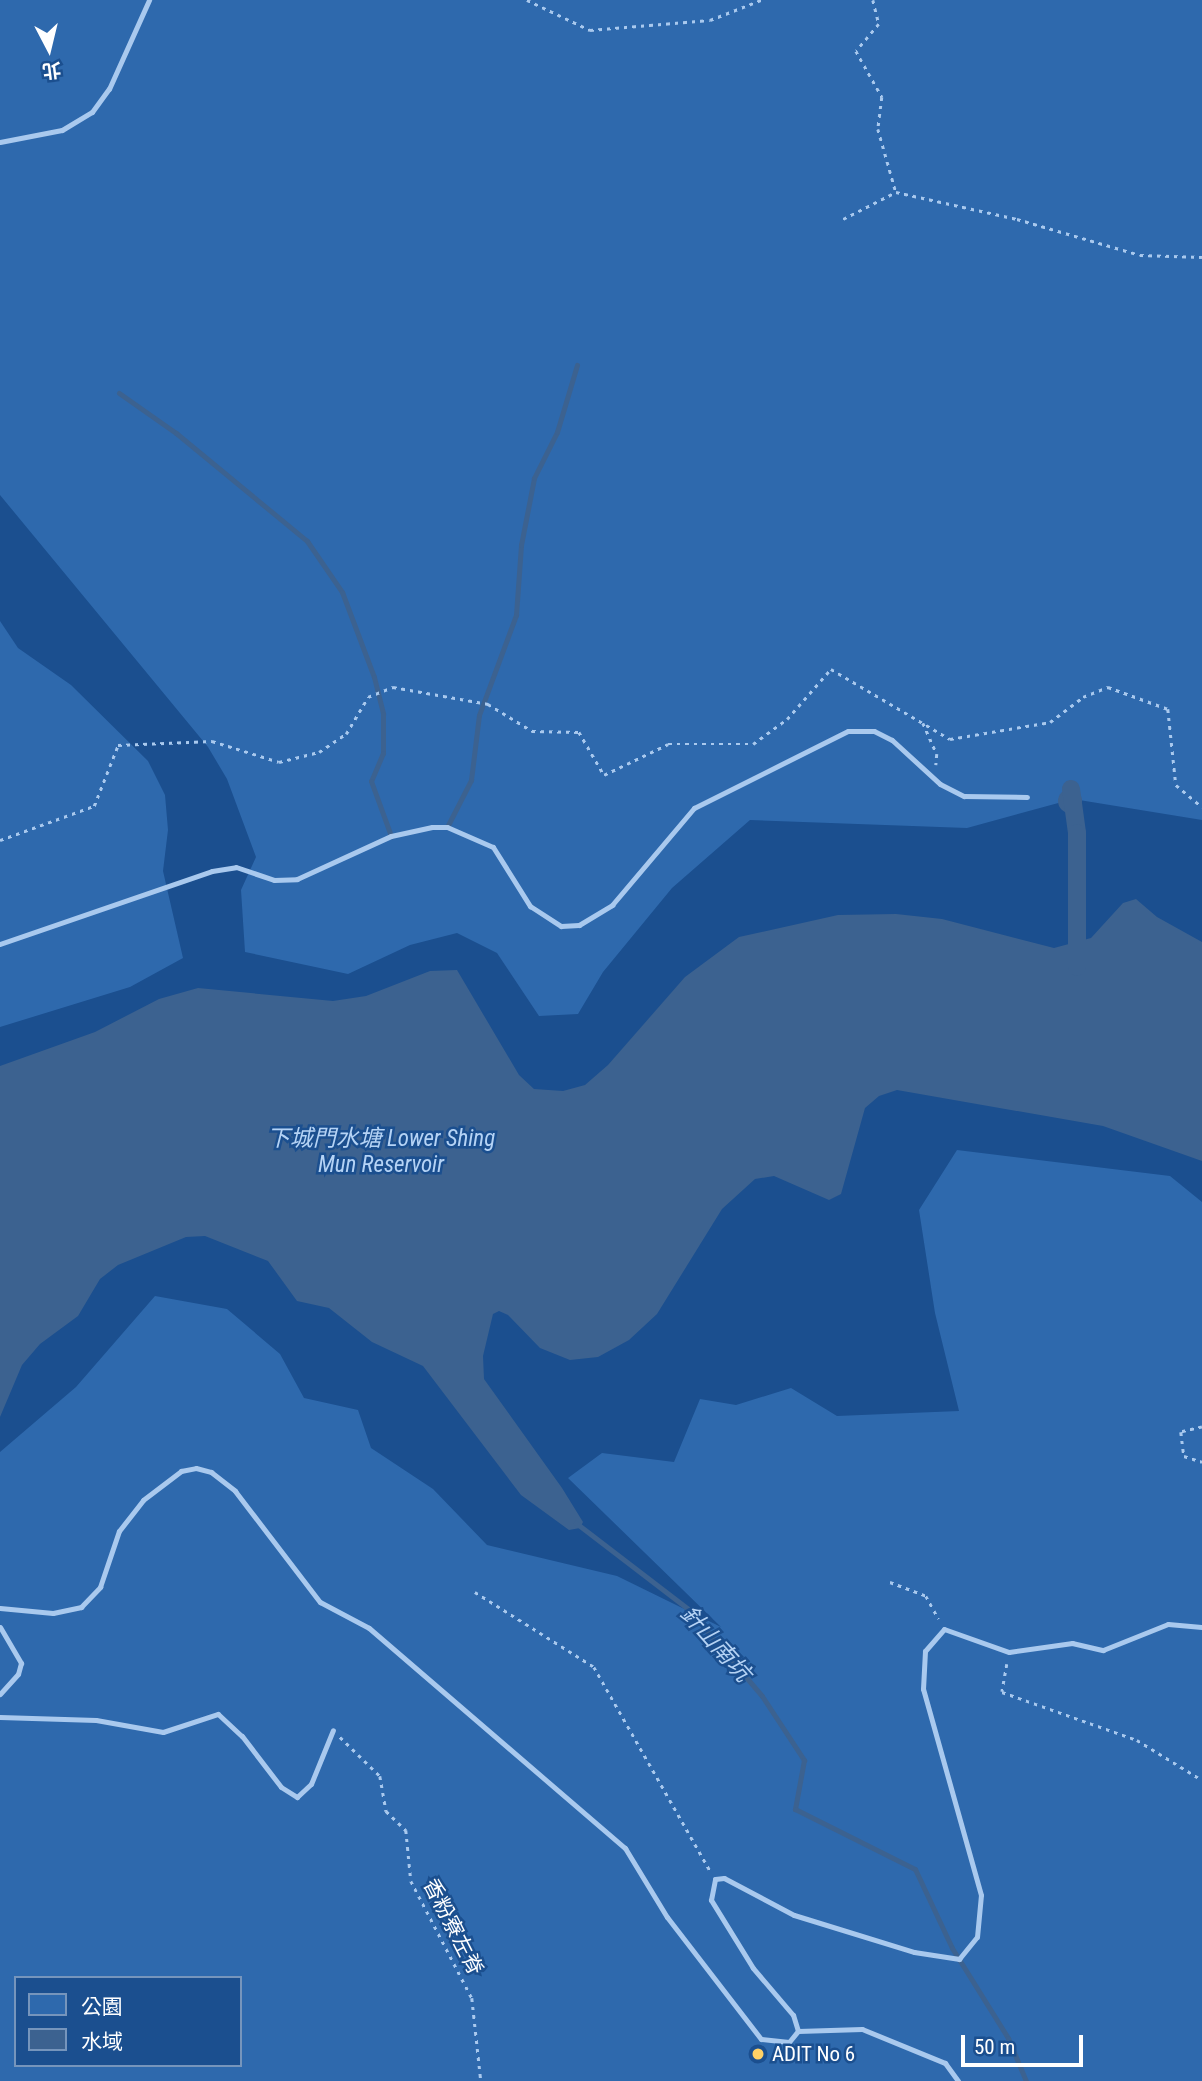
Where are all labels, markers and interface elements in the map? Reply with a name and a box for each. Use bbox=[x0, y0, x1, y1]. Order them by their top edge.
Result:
north arrow bbox=[14, 14, 84, 84]
text: 北 bbox=[41, 58, 62, 83]
water label: 下城門水塘 Lower Shing Mun Reservoir bbox=[267, 1125, 495, 1179]
water label: 針山南坑 bbox=[674, 1601, 756, 1687]
street label: 香粉寮左脊 bbox=[418, 1875, 488, 1979]
legend bbox=[14, 1976, 242, 2067]
text: 公園 bbox=[81, 1995, 123, 2019]
scale bar bbox=[964, 2022, 1086, 2066]
text: 水域 bbox=[81, 2030, 123, 2054]
text: 50 m bbox=[974, 2035, 1015, 2059]
place label: ADIT No 6 bbox=[772, 2041, 856, 2067]
marker: ADIT No 6 bbox=[750, 2046, 766, 2062]

